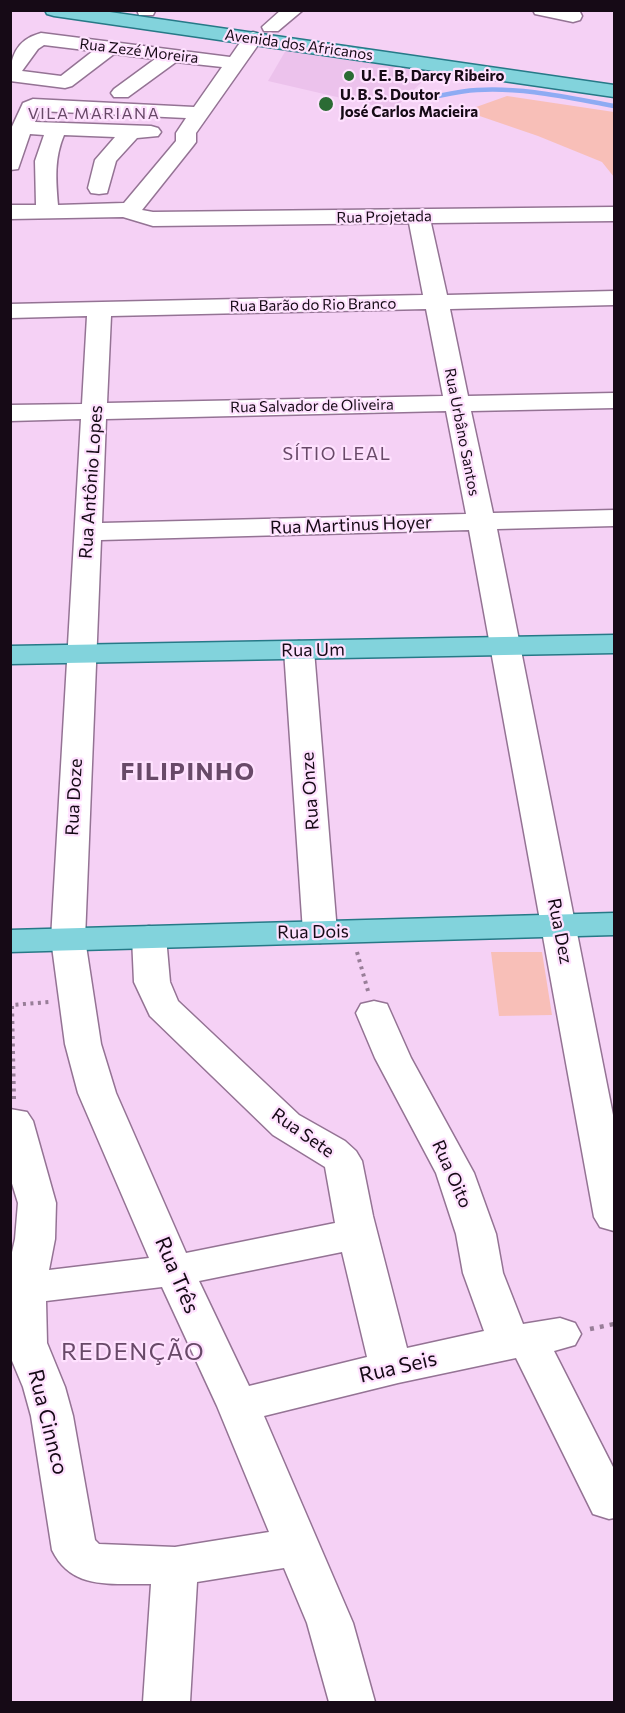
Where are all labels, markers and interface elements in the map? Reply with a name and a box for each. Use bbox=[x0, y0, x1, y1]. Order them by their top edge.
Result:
street label: Avenida dos Africanos bbox=[224, 26, 374, 64]
street label: Rua Zezé Moreira bbox=[78, 35, 200, 67]
place label: U. E. B, Darcy Ribeiro bbox=[361, 67, 504, 85]
marker: U. E. B, Darcy Ribeiro bbox=[342, 69, 356, 83]
place label: U. B. S. Doutor José Carlos Macieira bbox=[340, 86, 478, 121]
marker: U. B. S. Doutor José Carlos Macieira bbox=[317, 95, 335, 113]
district label: VILA MARIANA bbox=[28, 104, 160, 124]
street label: Rua Projetada bbox=[336, 207, 432, 227]
street label: Rua Barão do Rio Branco bbox=[230, 295, 396, 315]
street label: Rua Urbâno Santos bbox=[441, 366, 483, 498]
street label: Rua Salvador de Oliveira bbox=[230, 396, 394, 416]
street label: Rua Antônio Lopes bbox=[75, 404, 107, 560]
district label: SÍTIO LEAL bbox=[282, 443, 392, 465]
street label: Rua Martinus Hoyer bbox=[270, 511, 432, 539]
street label: Rua Um bbox=[281, 639, 345, 661]
street label: Rua Onze bbox=[296, 751, 324, 831]
street label: Rua Doze bbox=[61, 758, 87, 836]
district label: FILIPINHO bbox=[120, 758, 256, 786]
street label: Rua Dez bbox=[543, 896, 577, 966]
street label: Rua Dois bbox=[277, 921, 349, 943]
street label: Rua Sete bbox=[268, 1104, 338, 1162]
street label: Rua Oito bbox=[427, 1137, 477, 1211]
street label: Rua Três bbox=[150, 1233, 204, 1317]
district label: REDENÇÃO bbox=[61, 1338, 205, 1366]
street label: Rua Seis bbox=[357, 1346, 439, 1388]
street label: Rua Cinnco bbox=[23, 1367, 73, 1477]

